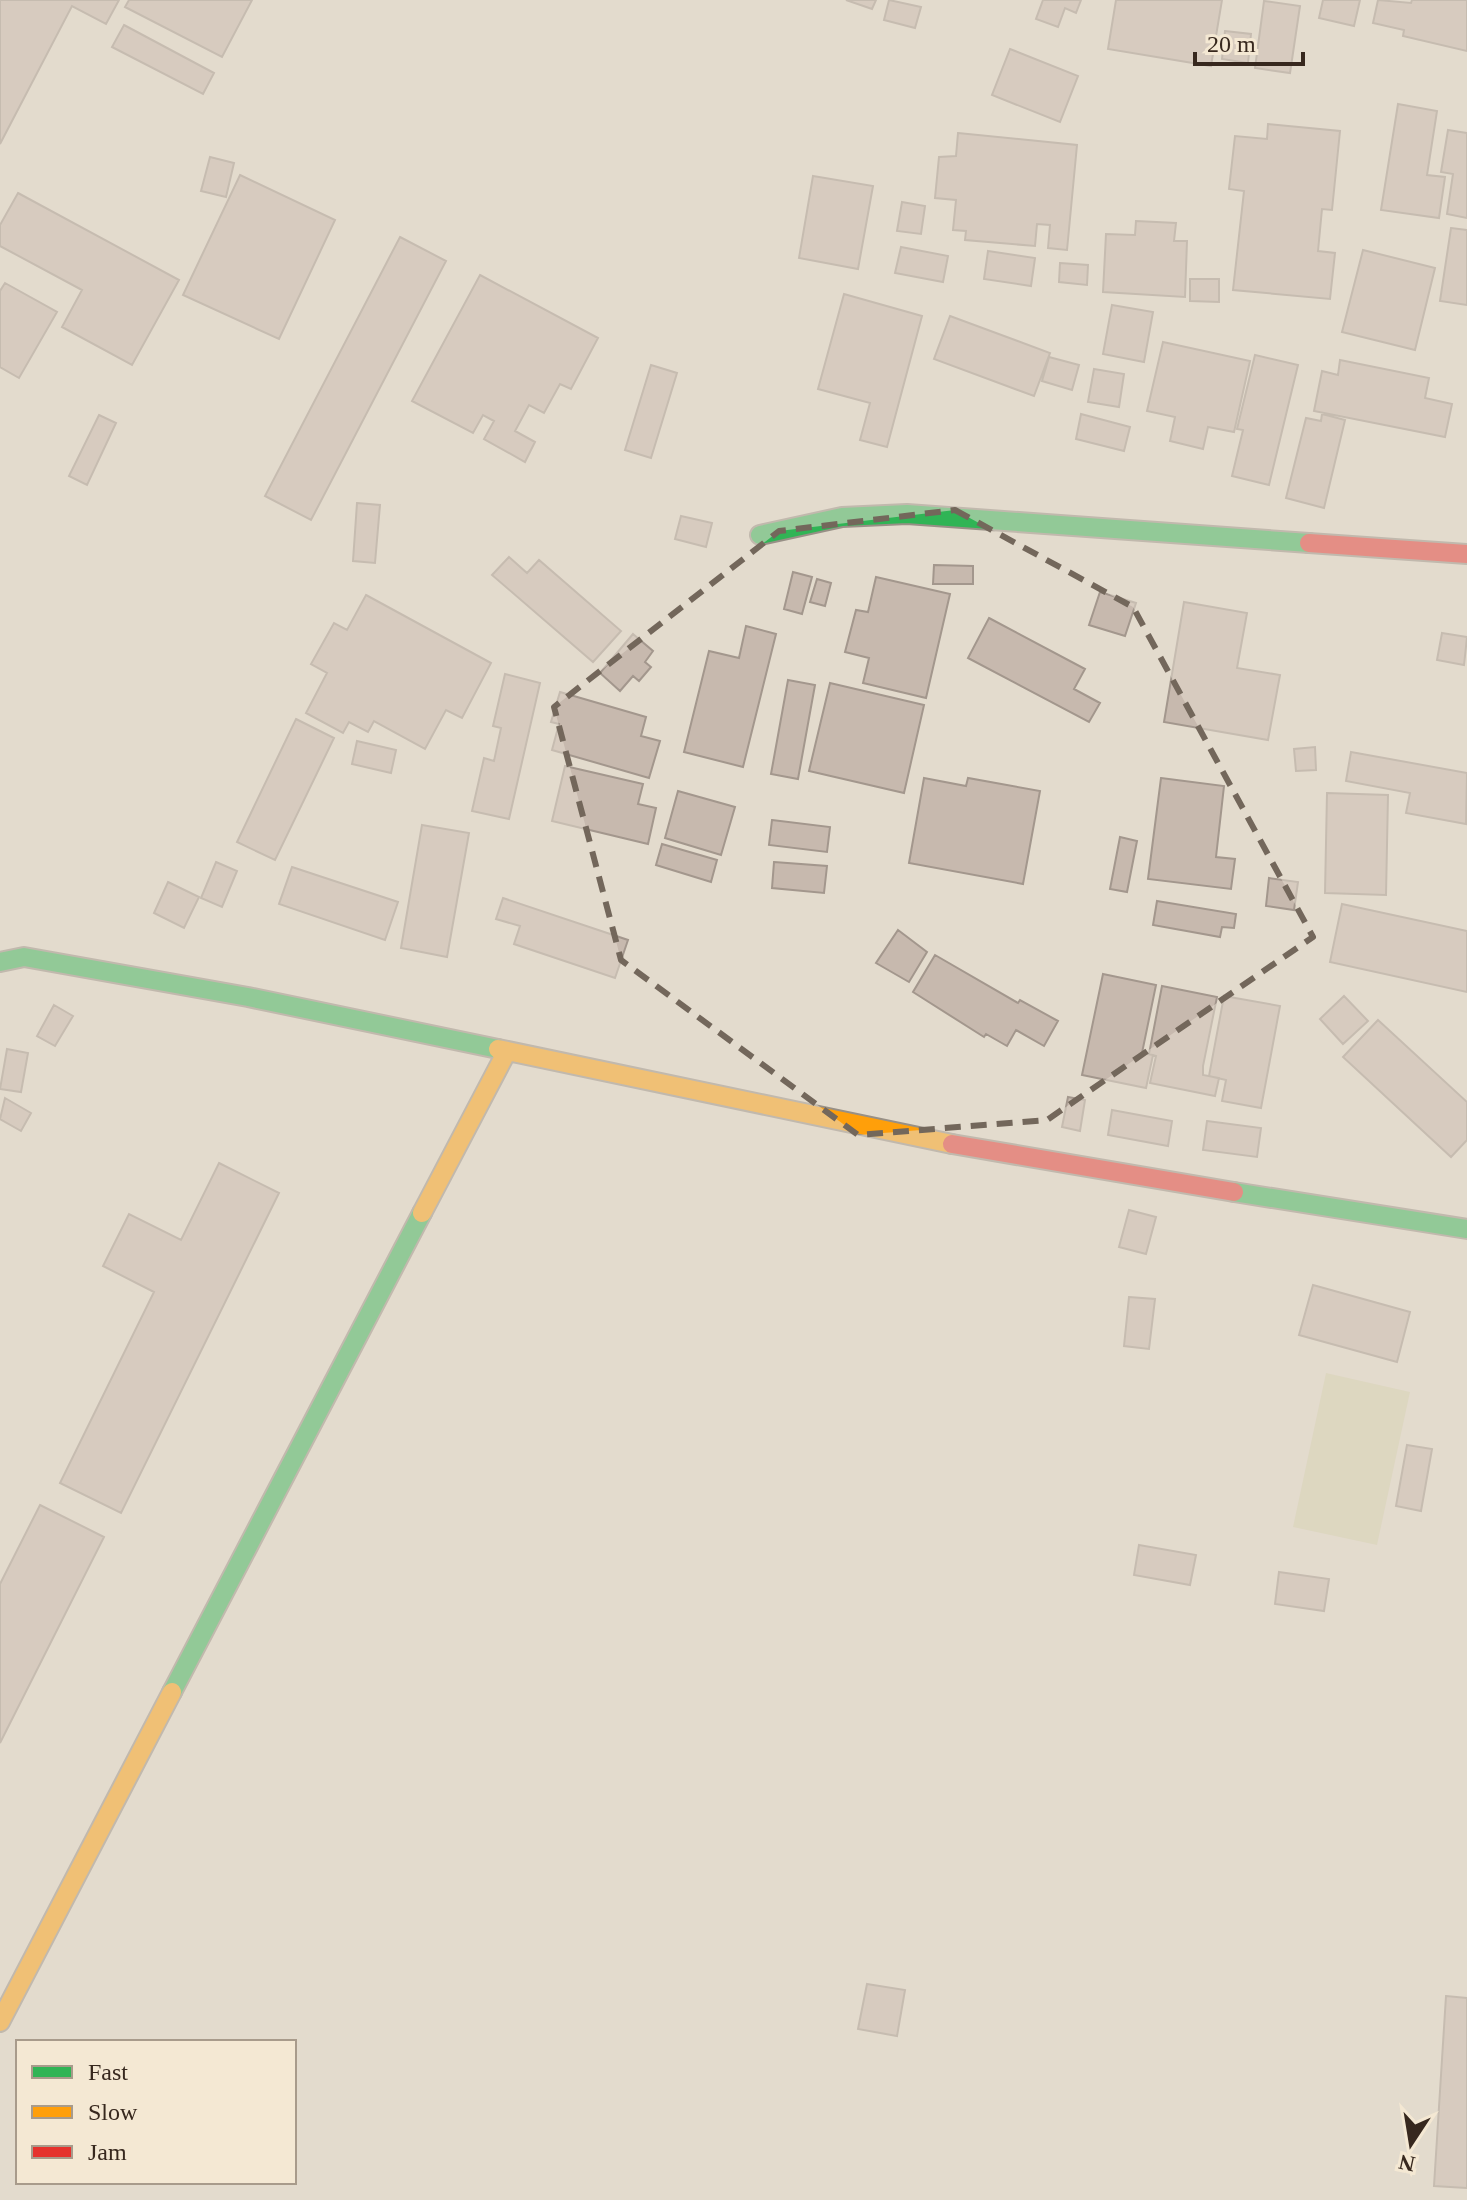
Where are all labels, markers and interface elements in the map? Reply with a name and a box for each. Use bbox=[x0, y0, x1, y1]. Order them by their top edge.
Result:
scale bar bbox=[1195, 16, 1303, 66]
text: 20 m bbox=[1207, 31, 1256, 57]
legend bbox=[16, 2040, 296, 2184]
text: Fast bbox=[88, 2059, 128, 2085]
text: Slow bbox=[88, 2099, 138, 2125]
north arrow bbox=[1371, 2104, 1451, 2184]
text: Jam bbox=[88, 2139, 127, 2165]
text: N bbox=[1396, 2149, 1417, 2177]

